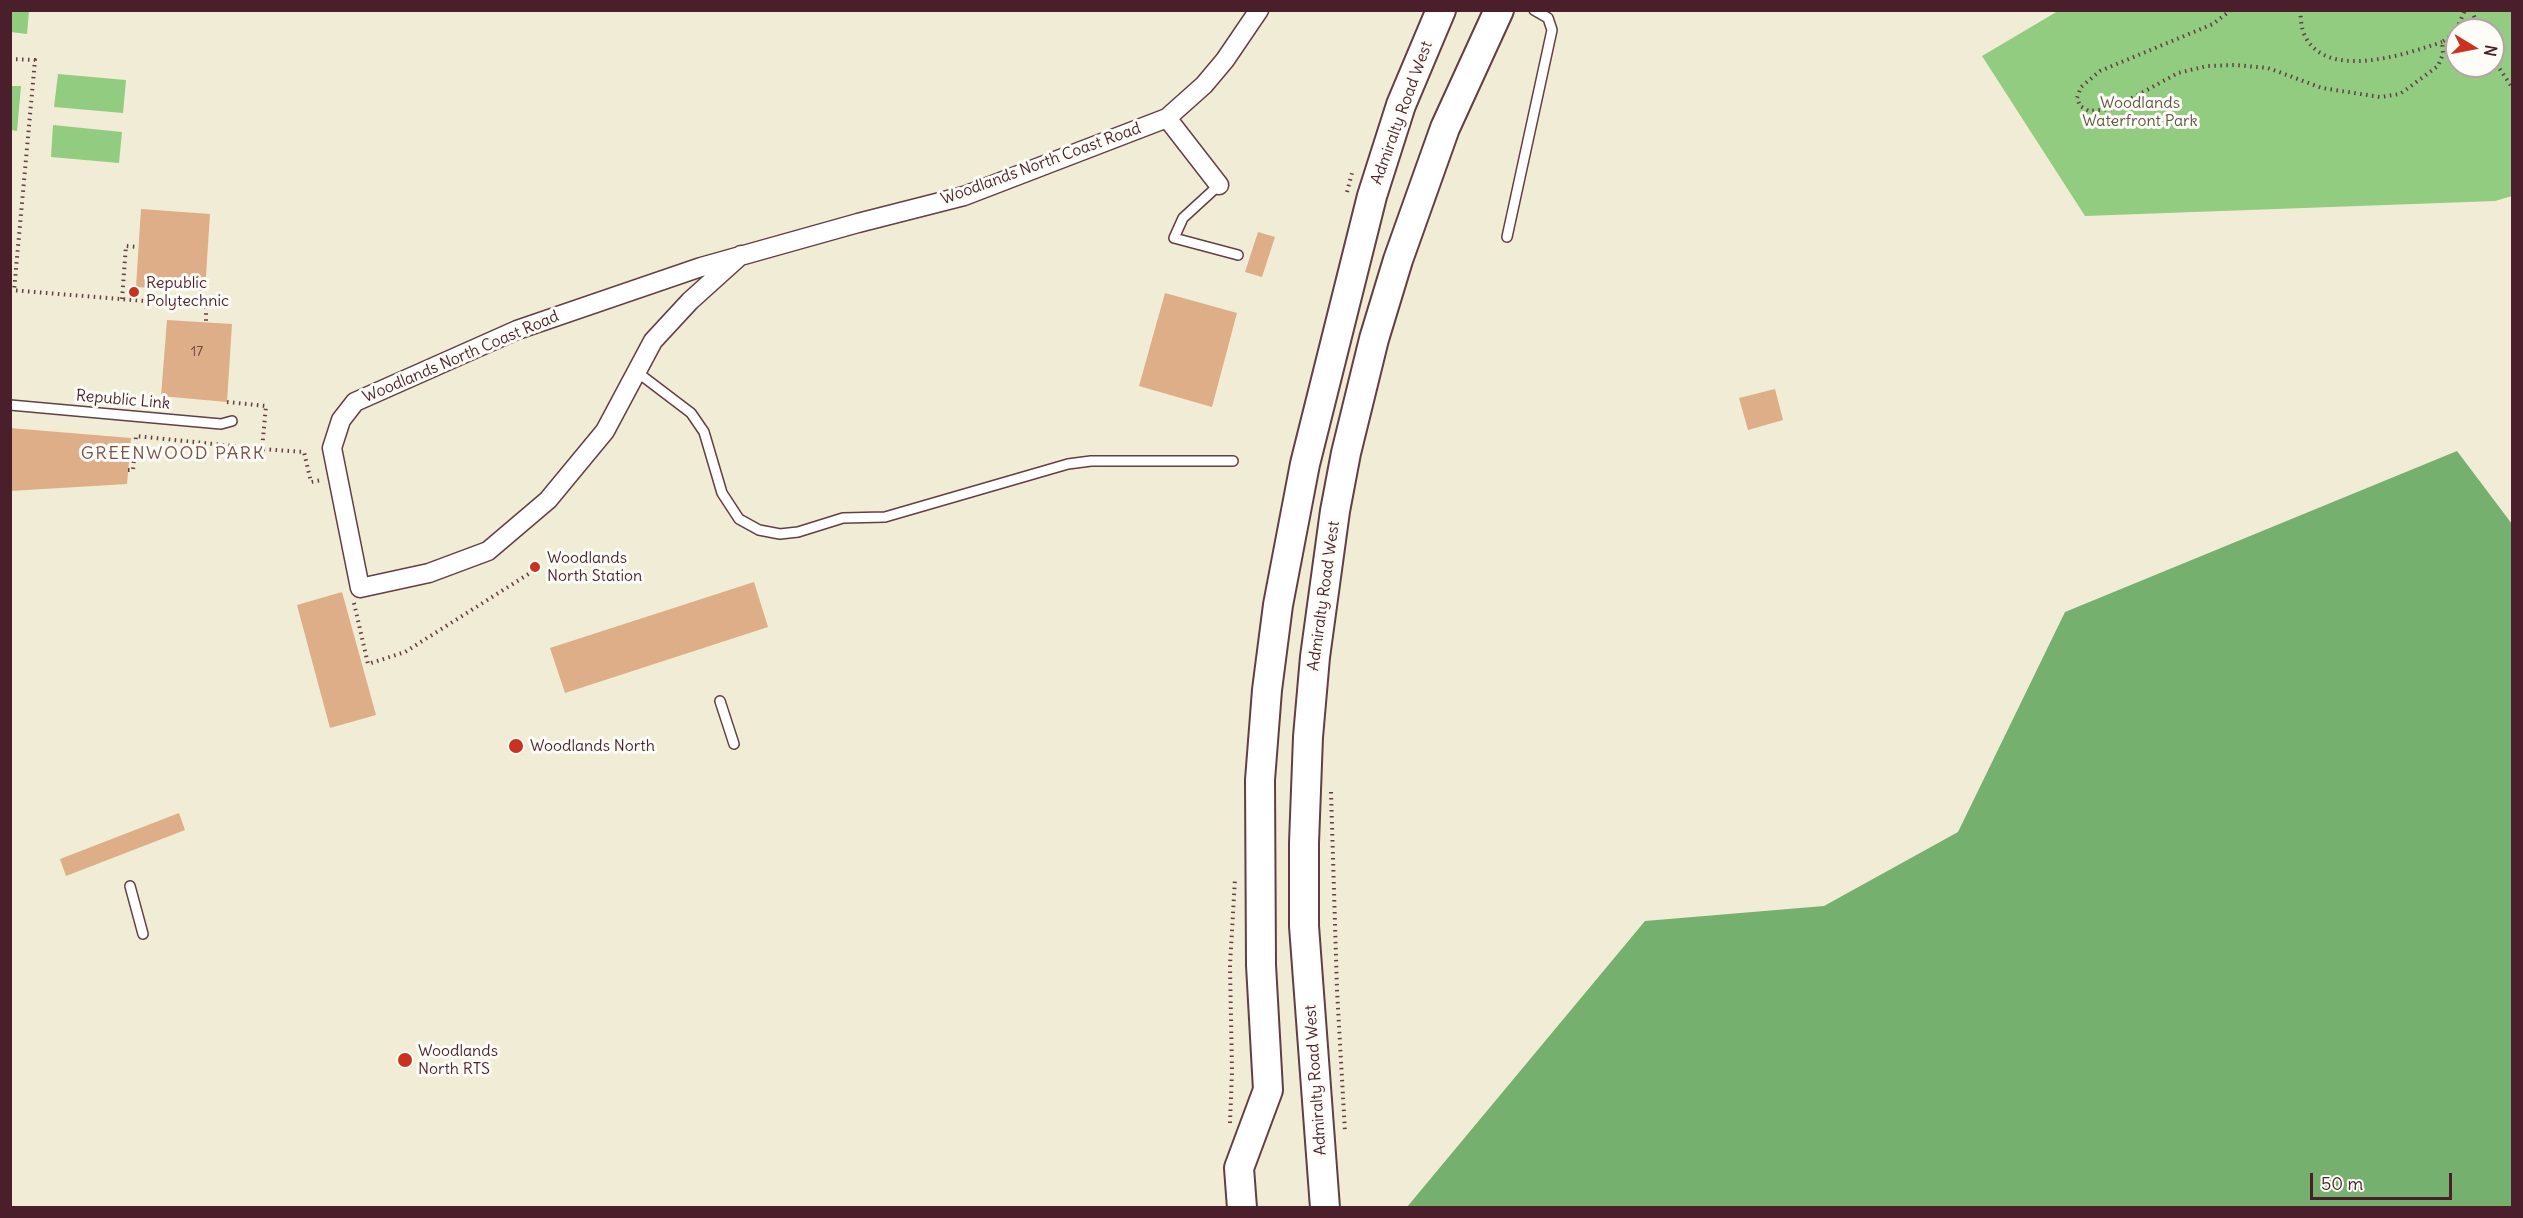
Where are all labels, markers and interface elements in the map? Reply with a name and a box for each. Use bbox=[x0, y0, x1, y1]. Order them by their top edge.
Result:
north arrow bbox=[2445, 18, 2505, 78]
street label: Admiralty Road West bbox=[1367, 39, 1437, 187]
text: N bbox=[2480, 44, 2502, 58]
park label: Woodlands Waterfront Park bbox=[2082, 93, 2198, 131]
street label: Woodlands North Coast Road bbox=[938, 119, 1144, 209]
place label: Republic Polytechnic bbox=[146, 273, 229, 311]
marker: Republic Polytechnic bbox=[127, 285, 141, 299]
street label: Woodlands North Coast Road bbox=[360, 307, 562, 407]
house number: 17 bbox=[191, 344, 203, 360]
street label: Republic Link bbox=[75, 386, 171, 414]
district label: GREENWOOD PARK bbox=[81, 443, 265, 465]
street label: Admiralty Road West bbox=[1304, 520, 1344, 672]
place label: Woodlands North Station bbox=[547, 548, 642, 586]
marker: Woodlands North Station bbox=[528, 560, 542, 574]
place label: Woodlands North bbox=[530, 736, 655, 756]
marker: Woodlands North bbox=[507, 737, 525, 755]
street label: Admiralty Road West bbox=[1301, 1004, 1331, 1156]
place label: Woodlands North RTS bbox=[418, 1041, 498, 1079]
marker: Woodlands North RTS bbox=[396, 1051, 414, 1069]
scale bar bbox=[2313, 1161, 2456, 1199]
text: 50 m bbox=[2321, 1172, 2363, 1195]

